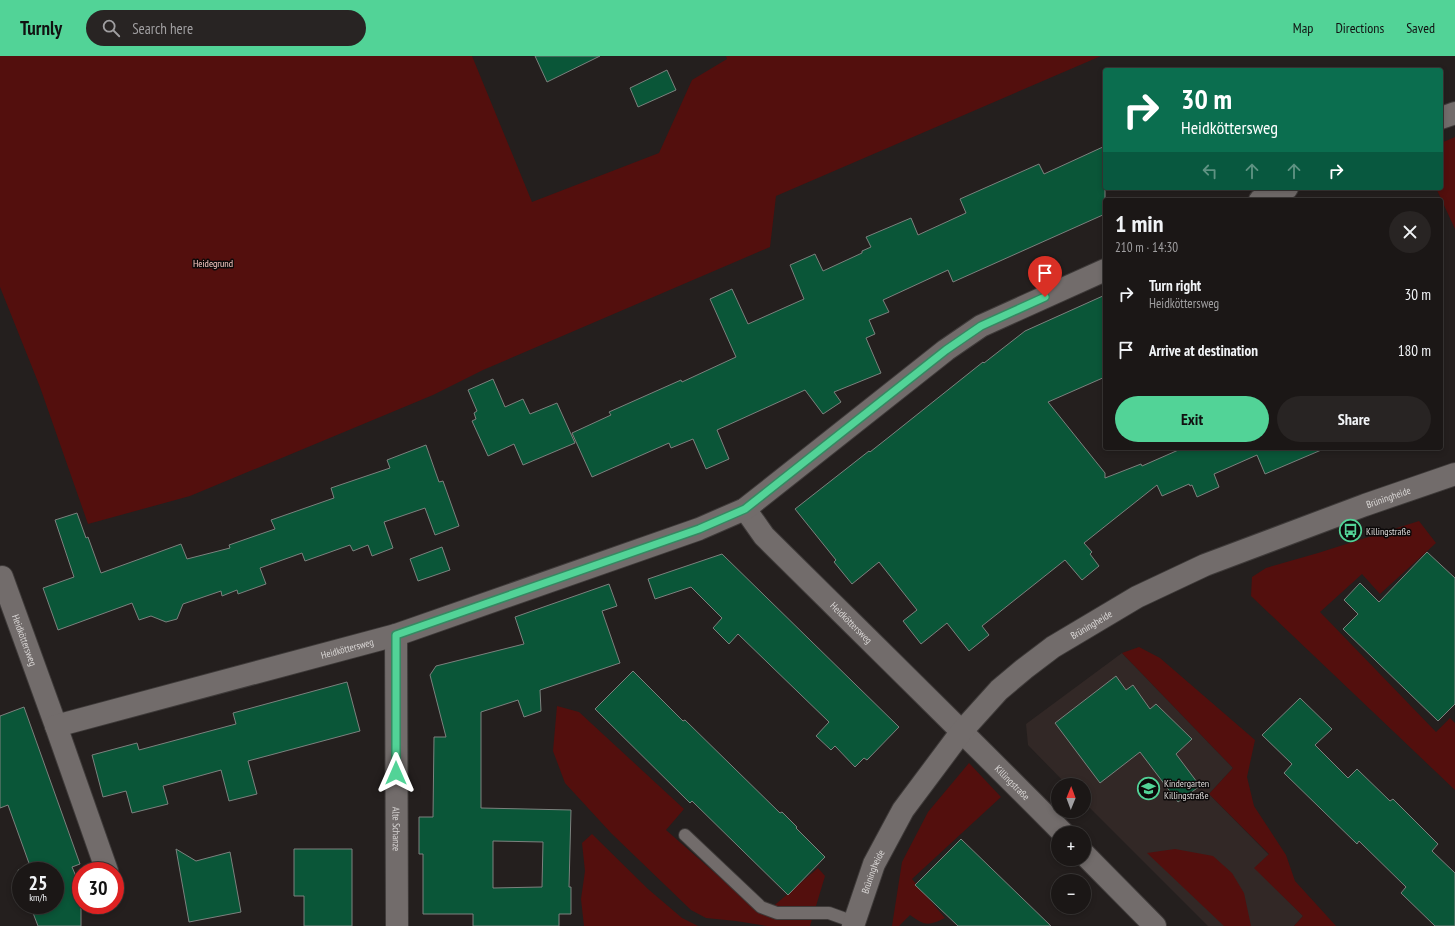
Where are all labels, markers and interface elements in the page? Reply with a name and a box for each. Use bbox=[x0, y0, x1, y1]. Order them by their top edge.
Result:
search box bbox=[86, 10, 366, 46]
text: Turnly bbox=[20, 16, 62, 40]
icon: search bbox=[100, 17, 122, 39]
text: Search here bbox=[132, 19, 193, 38]
text: Map bbox=[1293, 19, 1313, 37]
text: Directions bbox=[1335, 19, 1384, 37]
text: Saved bbox=[1406, 19, 1435, 37]
text: 30 m bbox=[1181, 80, 1232, 117]
icon: right bbox=[1115, 84, 1167, 136]
text: Heidköttersweg bbox=[1181, 116, 1278, 139]
icon: left bbox=[1199, 160, 1221, 182]
icon: ahead bbox=[1241, 160, 1263, 182]
icon: ahead bbox=[1283, 160, 1305, 182]
icon: right bbox=[1325, 160, 1347, 182]
text: 1 min bbox=[1115, 208, 1163, 239]
button: close bbox=[1389, 211, 1431, 253]
text: 210 m · 14:30 bbox=[1115, 239, 1178, 256]
pin bbox=[1028, 256, 1062, 297]
park label: Heidegrund bbox=[193, 257, 233, 270]
icon: arrive bbox=[1034, 262, 1056, 284]
text: Turn right bbox=[1149, 276, 1201, 295]
icon: right bbox=[1115, 283, 1137, 305]
text: 30 m bbox=[1405, 285, 1431, 304]
text: Heidköttersweg bbox=[1149, 295, 1219, 312]
icon: arrive bbox=[1115, 339, 1137, 361]
text: Arrive at destination bbox=[1149, 341, 1258, 360]
text: 180 m bbox=[1398, 341, 1431, 360]
button: Exit bbox=[1115, 396, 1269, 442]
button: Share bbox=[1277, 396, 1431, 442]
street label: Brüningheide bbox=[1364, 483, 1412, 511]
bus stop icon: Killingstraße bbox=[1338, 518, 1364, 544]
place label: Killingstraße bbox=[1366, 525, 1411, 538]
street label: Heidköttersweg bbox=[828, 599, 875, 646]
street label: Brüningheide bbox=[1068, 607, 1114, 642]
street label: Heidköttersweg bbox=[10, 612, 40, 668]
street label: Heidköttersweg bbox=[319, 635, 375, 661]
position arrow bbox=[375, 752, 417, 794]
street label: Killingstraße bbox=[992, 762, 1033, 803]
school or university icon: Kindergarten Killingstraße bbox=[1136, 776, 1162, 802]
place label: Kindergarten Killingstraße bbox=[1164, 777, 1209, 802]
north arrow bbox=[1051, 778, 1091, 818]
map controls bbox=[1051, 778, 1091, 914]
street label: Alte Schanze bbox=[390, 807, 403, 851]
button: + bbox=[1051, 826, 1091, 866]
street label: Brüningheide bbox=[858, 847, 887, 895]
speed limit sign: 30 bbox=[72, 862, 124, 914]
text: 25 bbox=[28, 870, 48, 896]
button: − bbox=[1051, 874, 1091, 914]
text: km/h bbox=[29, 891, 47, 904]

